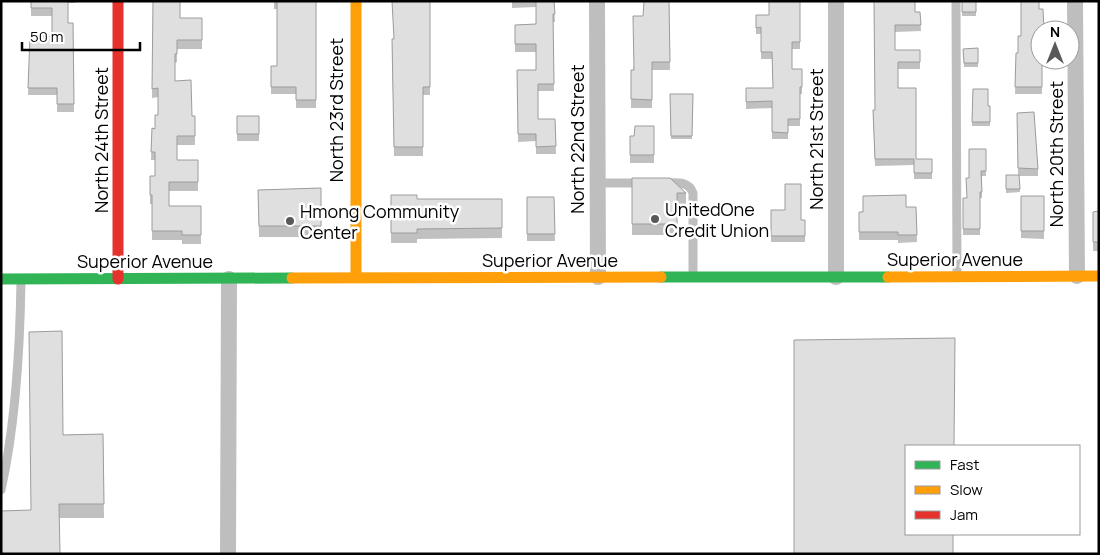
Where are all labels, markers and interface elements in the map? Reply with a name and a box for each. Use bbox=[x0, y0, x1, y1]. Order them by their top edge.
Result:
scale bar bbox=[22, 20, 140, 52]
north arrow bbox=[1030, 20, 1080, 70]
text: N bbox=[1050, 22, 1060, 41]
text: 50 m bbox=[30, 26, 64, 47]
street label: North 23rd Street bbox=[324, 38, 348, 182]
street label: North 22nd Street bbox=[565, 64, 589, 214]
street label: North 24th Street bbox=[89, 67, 113, 213]
street label: North 21st Street bbox=[804, 68, 828, 210]
street label: North 20th Street bbox=[1044, 81, 1068, 227]
place label: UnitedOne Credit Union bbox=[665, 197, 769, 242]
place label: Hmong Community Center bbox=[300, 199, 460, 244]
marker: UnitedOne Credit Union bbox=[649, 213, 661, 225]
marker: Hmong Community Center bbox=[284, 215, 296, 227]
street label: Superior Avenue bbox=[887, 247, 1023, 271]
street label: Superior Avenue bbox=[482, 248, 618, 272]
street label: Superior Avenue bbox=[77, 249, 213, 273]
legend bbox=[905, 445, 1080, 535]
text: Fast bbox=[950, 454, 979, 475]
text: Slow bbox=[950, 479, 983, 500]
text: Jam bbox=[950, 504, 978, 525]

